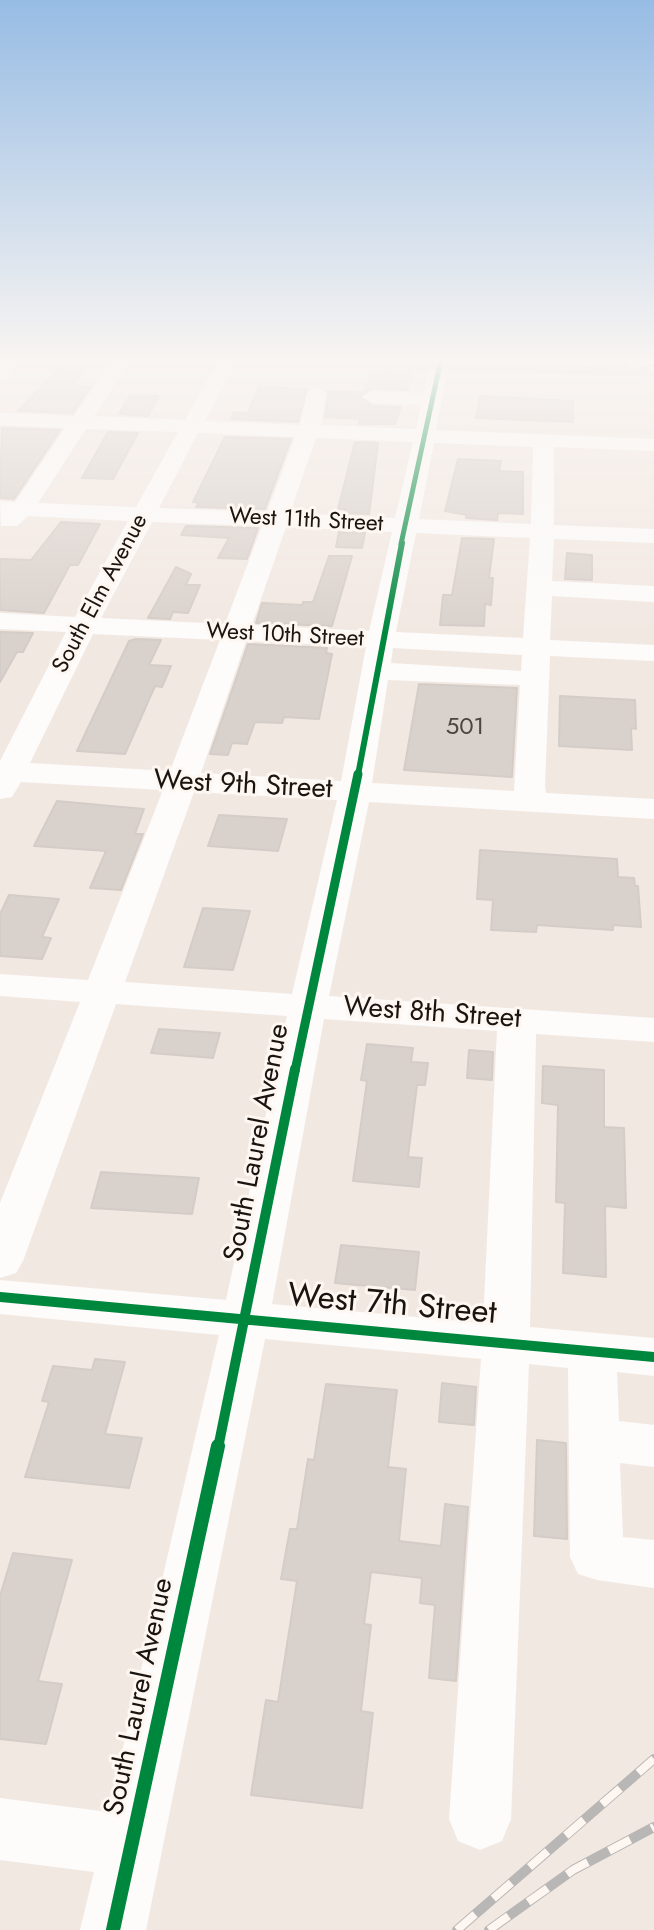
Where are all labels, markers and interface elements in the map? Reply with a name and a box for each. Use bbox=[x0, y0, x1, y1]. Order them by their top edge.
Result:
street label: West 11th Street bbox=[228, 503, 384, 539]
street label: South Elm Avenue bbox=[47, 510, 155, 678]
street label: West 10th Street bbox=[205, 618, 365, 654]
house number: 501 bbox=[446, 714, 484, 742]
street label: West 9th Street bbox=[153, 765, 333, 807]
street label: West 8th Street bbox=[342, 991, 522, 1037]
street label: South Laurel Avenue bbox=[218, 1021, 298, 1265]
street label: West 7th Street bbox=[286, 1277, 498, 1335]
street label: South Laurel Avenue bbox=[98, 1575, 182, 1819]

